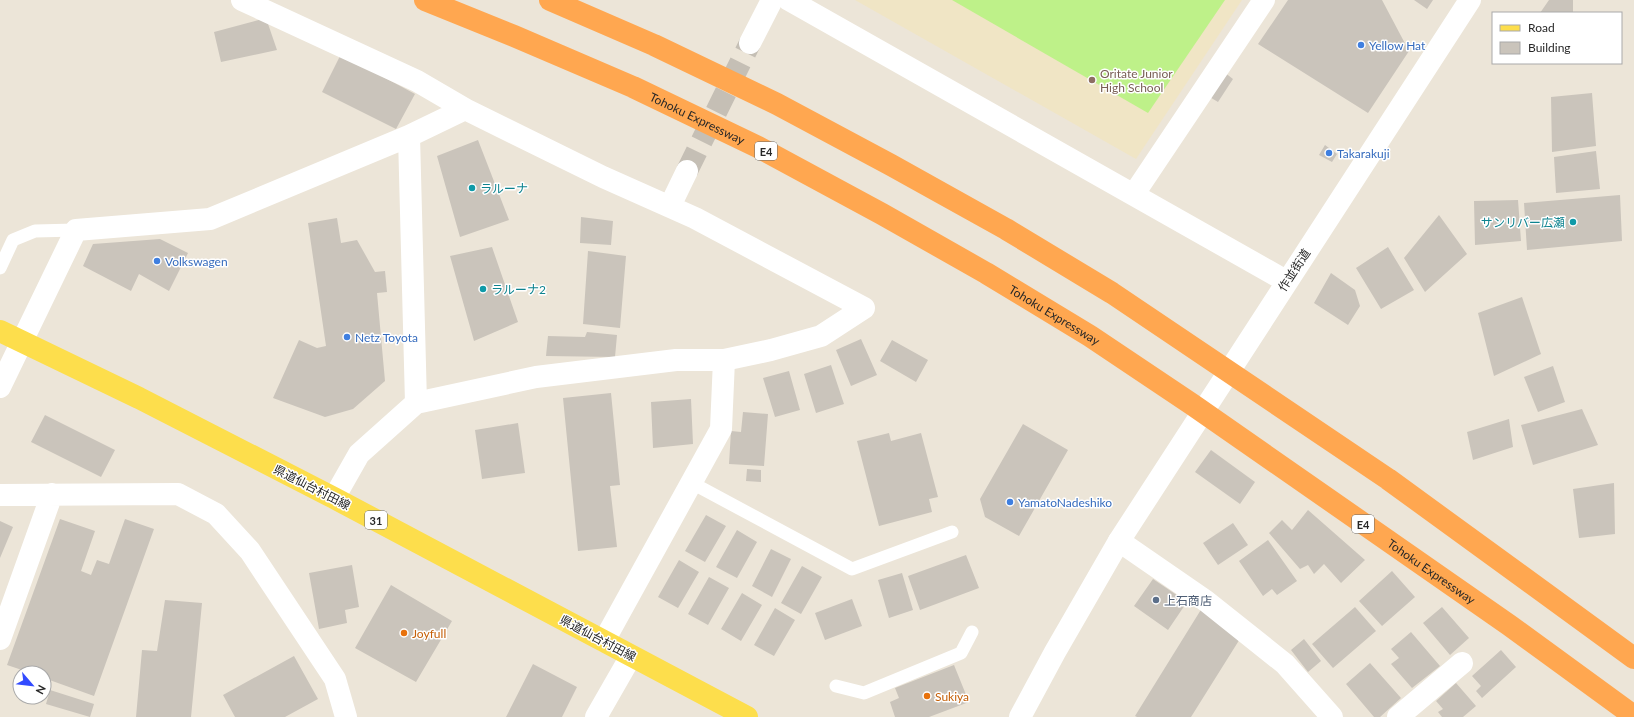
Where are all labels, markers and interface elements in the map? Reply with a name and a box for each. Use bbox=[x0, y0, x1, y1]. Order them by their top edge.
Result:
legend bbox=[1492, 12, 1622, 64]
text: Road bbox=[1528, 20, 1555, 35]
place label: Yellow Hat bbox=[1369, 38, 1426, 53]
marker: Yellow Hat bbox=[1356, 40, 1366, 50]
text: Building bbox=[1528, 40, 1571, 55]
place label: Oritate Junior High School bbox=[1100, 66, 1173, 95]
marker: Oritate Junior High School bbox=[1087, 75, 1097, 85]
street label: Tohoku Expressway bbox=[647, 89, 748, 148]
road number: E4 bbox=[755, 142, 777, 160]
place label: Takarakuji bbox=[1337, 146, 1390, 161]
marker: Takarakuji bbox=[1324, 148, 1334, 158]
place label: ラルーナ bbox=[480, 181, 528, 196]
marker: ラルーナ bbox=[467, 183, 477, 193]
place label: サンリバー広瀬 bbox=[1481, 215, 1565, 230]
marker: サンリバー広瀬 bbox=[1568, 217, 1578, 227]
street label: 作並街道 bbox=[1275, 246, 1313, 294]
place label: Volkswagen bbox=[165, 254, 228, 269]
marker: Volkswagen bbox=[152, 256, 162, 266]
street label: Tohoku Expressway bbox=[1006, 281, 1104, 349]
place label: ラルーナ2 bbox=[491, 282, 546, 297]
marker: ラルーナ2 bbox=[478, 284, 488, 294]
place label: Netz Toyota bbox=[355, 330, 418, 345]
marker: Netz Toyota bbox=[342, 332, 352, 342]
street label: 県道仙台村田線 bbox=[271, 461, 353, 513]
place label: YamatoNadeshiko bbox=[1018, 495, 1112, 510]
marker: YamatoNadeshiko bbox=[1005, 497, 1015, 507]
road number: 31 bbox=[365, 511, 387, 529]
road number: E4 bbox=[1352, 515, 1374, 533]
street label: Tohoku Expressway bbox=[1385, 535, 1479, 607]
place label: 上石商店 bbox=[1164, 593, 1212, 608]
marker: 上石商店 bbox=[1151, 595, 1161, 605]
street label: 県道仙台村田線 bbox=[557, 612, 639, 664]
place label: Joyfull bbox=[412, 626, 446, 641]
marker: Joyfull bbox=[399, 628, 409, 638]
north arrow bbox=[12, 665, 52, 705]
text: N bbox=[34, 683, 49, 697]
place label: Sukiya bbox=[935, 689, 969, 704]
marker: Sukiya bbox=[922, 691, 932, 701]

